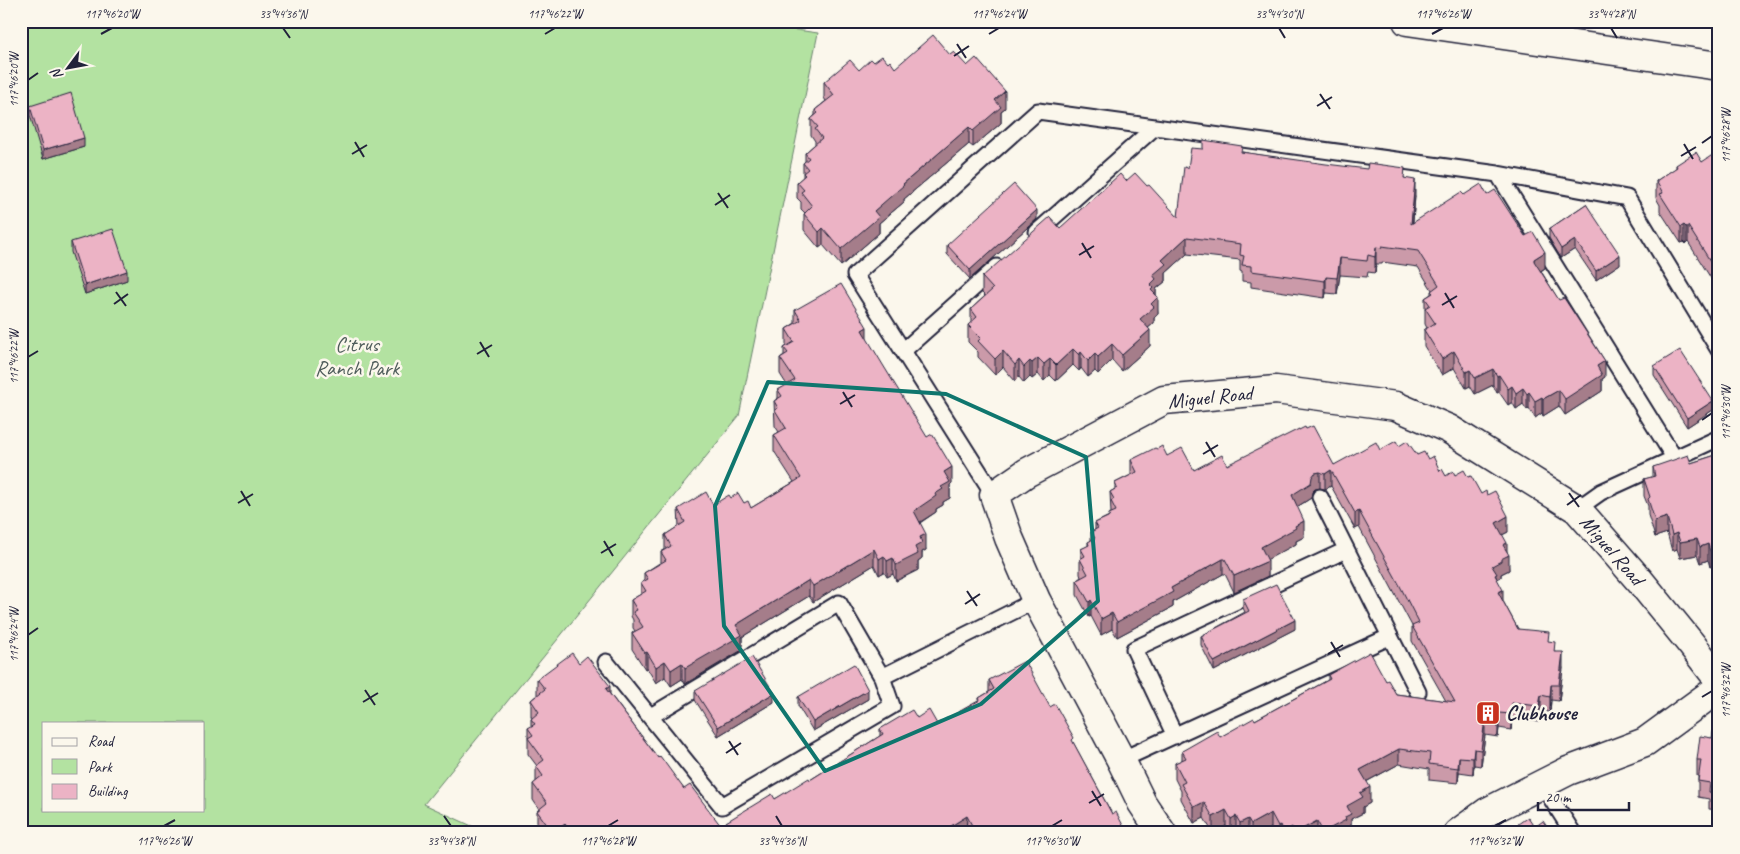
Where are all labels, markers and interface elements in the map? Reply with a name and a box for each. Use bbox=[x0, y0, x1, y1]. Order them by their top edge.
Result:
text: 117°46'20"W bbox=[85, 6, 141, 22]
text: 33°44'36"N bbox=[259, 6, 308, 22]
text: 117°46'22"W bbox=[528, 6, 584, 22]
text: 117°46'24"W bbox=[972, 6, 1028, 22]
text: 33°44'30"N bbox=[1255, 6, 1304, 22]
text: 117°46'26"W bbox=[1416, 6, 1472, 22]
text: 33°44'28"N bbox=[1587, 6, 1636, 22]
north arrow bbox=[42, 42, 92, 92]
text: 117°46'20"W bbox=[6, 51, 22, 107]
text: N bbox=[47, 64, 67, 83]
text: 117°46'28"W bbox=[1718, 107, 1734, 163]
text: 117°46'22"W bbox=[6, 328, 22, 384]
park label: Citrus Ranch Park bbox=[315, 331, 400, 381]
street label: Miguel Road bbox=[1166, 379, 1256, 414]
text: 117°46'30"W bbox=[1718, 384, 1734, 440]
street label: Miguel Road bbox=[1574, 509, 1652, 593]
text: 117°46'24"W bbox=[6, 606, 22, 662]
text: 117°46'32"W bbox=[1718, 662, 1734, 718]
building icon: Clubhouse bbox=[1475, 700, 1501, 726]
place label: Clubhouse bbox=[1506, 700, 1578, 726]
legend bbox=[42, 722, 205, 812]
text: Road bbox=[88, 732, 115, 751]
text: Park bbox=[88, 758, 113, 777]
scale bar bbox=[1538, 779, 1629, 811]
text: Building bbox=[88, 782, 128, 801]
text: 20 m bbox=[1545, 788, 1572, 807]
text: 117°46'26"W bbox=[137, 833, 193, 849]
text: 33°44'38"N bbox=[427, 833, 476, 849]
text: 117°46'28"W bbox=[581, 833, 637, 849]
text: 33°44'36"N bbox=[758, 833, 807, 849]
text: 117°46'30"W bbox=[1025, 833, 1081, 849]
text: 117°46'32"W bbox=[1468, 833, 1524, 849]

